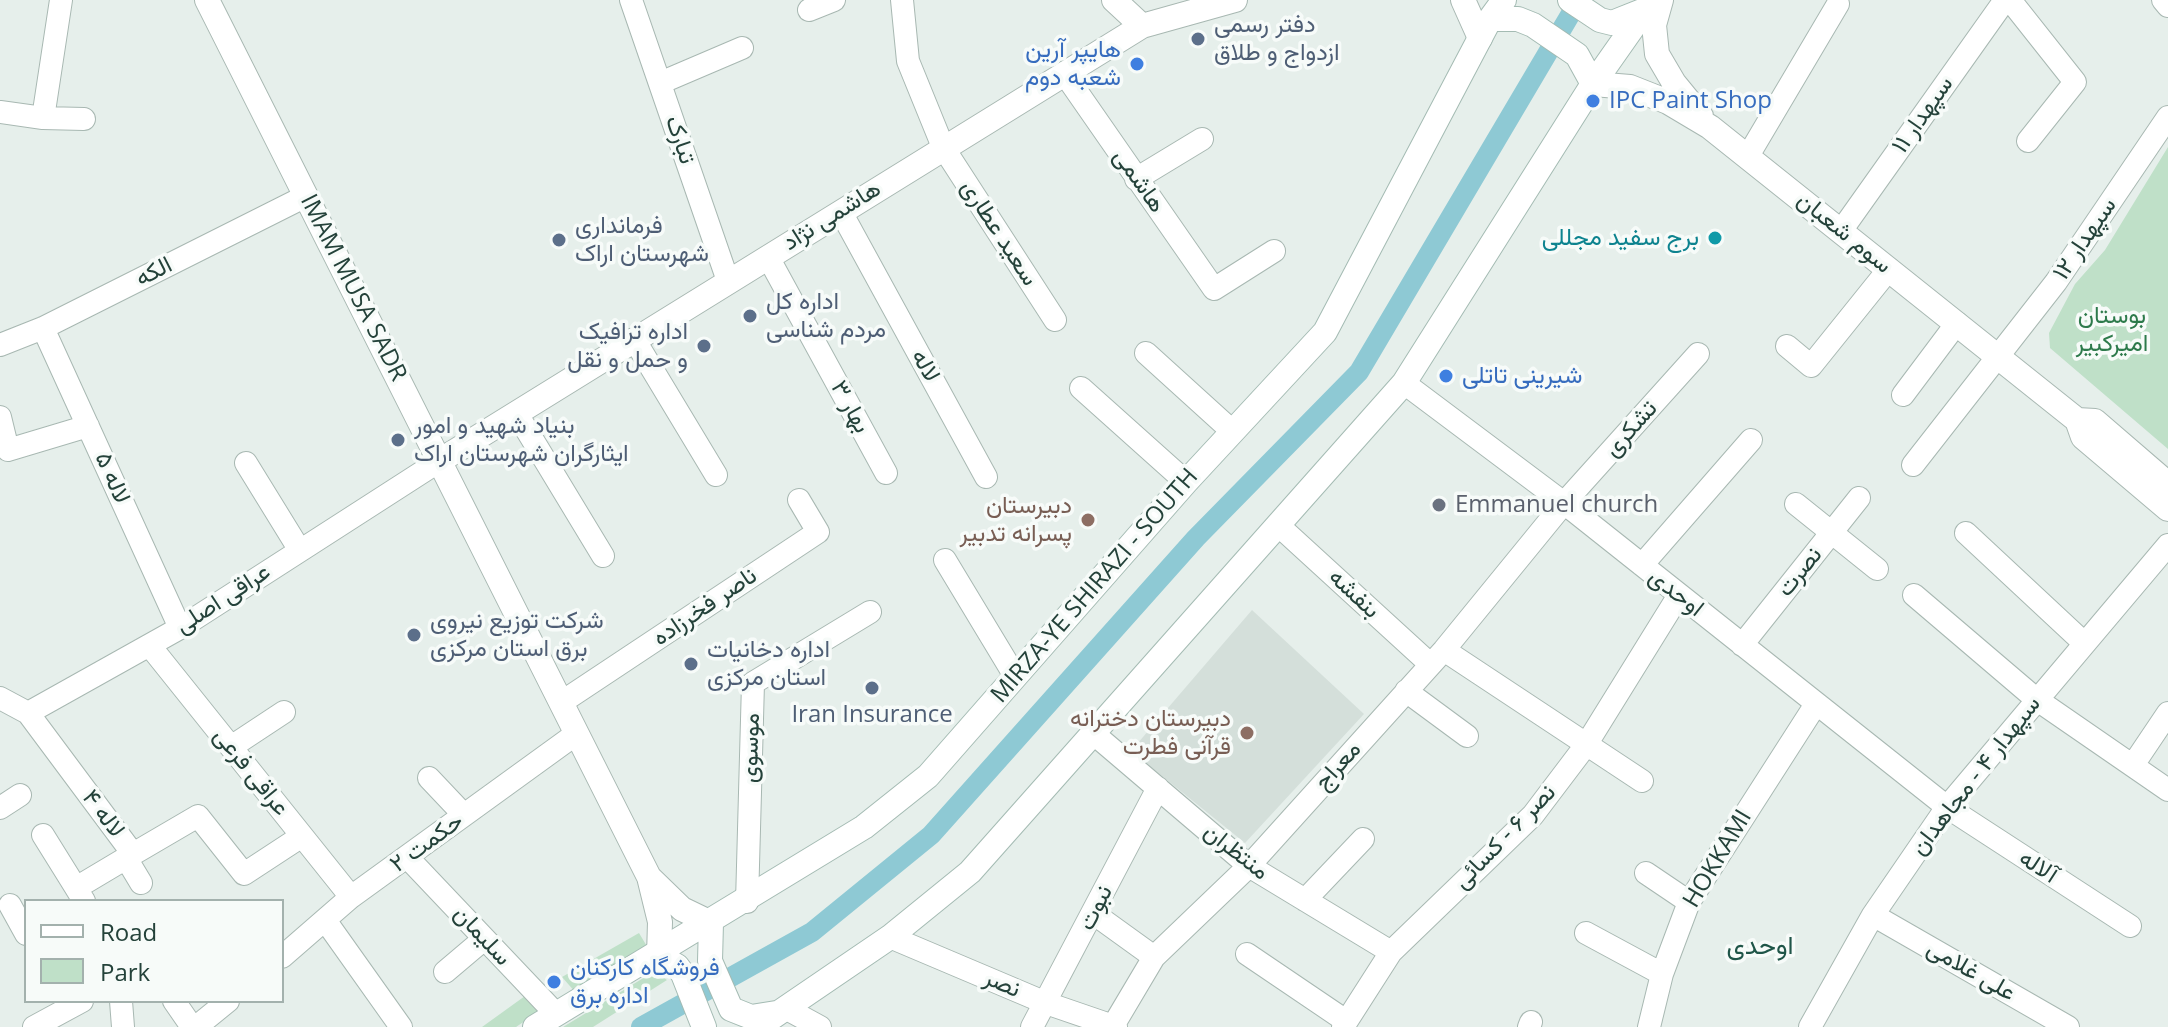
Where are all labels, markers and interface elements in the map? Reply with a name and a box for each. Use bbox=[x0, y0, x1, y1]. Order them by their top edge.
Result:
place label: دفتر رسمی ازدواج و طلاق bbox=[1214, 11, 1340, 67]
marker: دفتر رسمی ازدواج و طلاق bbox=[1189, 30, 1207, 48]
place label: هایپر آرین شعبه دوم bbox=[1025, 36, 1121, 92]
marker: هایپر آرین شعبه دوم bbox=[1128, 55, 1146, 73]
street label: سپهدار ۱۱ bbox=[1886, 71, 1960, 159]
place label: IPC Paint Shop bbox=[1609, 87, 1772, 115]
marker: IPC Paint Shop bbox=[1584, 92, 1602, 110]
street label: تبارک bbox=[658, 112, 702, 168]
street label: هاشمی bbox=[1107, 143, 1171, 219]
street label: هاشمی نژاد bbox=[778, 175, 886, 257]
street label: سعید عطاری bbox=[954, 175, 1044, 291]
street label: سوم شعبان bbox=[1791, 186, 1897, 280]
street label: IMAM MUSA SADR bbox=[294, 190, 412, 386]
street label: سپهدار ۱۲ bbox=[2047, 192, 2123, 286]
place label: فرمانداری شهرستان اراک bbox=[575, 212, 709, 268]
place label: برج سفید مجللی bbox=[1542, 224, 1699, 252]
marker: برج سفید مجللی bbox=[1706, 229, 1724, 247]
marker: فرمانداری شهرستان اراک bbox=[550, 231, 568, 249]
street label: الکه bbox=[131, 251, 177, 293]
place label: اداره کل مردم شناسی bbox=[766, 288, 886, 344]
park label: بوستان امیرکبیر bbox=[2076, 302, 2148, 358]
marker: اداره کل مردم شناسی bbox=[741, 307, 759, 325]
place label: اداره ترافیک و حمل و نقل bbox=[567, 318, 688, 374]
marker: اداره ترافیک و حمل و نقل bbox=[695, 337, 713, 355]
street label: لاله bbox=[904, 345, 946, 387]
place label: شیرینی تاتلی bbox=[1462, 362, 1582, 390]
marker: شیرینی تاتلی bbox=[1437, 367, 1455, 385]
street label: بهار ۳ bbox=[824, 376, 876, 438]
street label: تشکری bbox=[1598, 395, 1664, 463]
place label: بنیاد شهید و امور ایثارگران شهرستان اراک bbox=[414, 412, 629, 468]
marker: بنیاد شهید و امور ایثارگران شهرستان اراک bbox=[389, 431, 407, 449]
street label: لاله ۵ bbox=[88, 448, 136, 508]
street label: MIRZA-YE SHIRAZI - SOUTH bbox=[985, 463, 1205, 709]
place label: Emmanuel church bbox=[1455, 491, 1658, 519]
place label: دبیرستان پسرانه تدبیر bbox=[960, 492, 1072, 548]
marker: Emmanuel church bbox=[1430, 496, 1448, 514]
marker: دبیرستان پسرانه تدبیر bbox=[1079, 511, 1097, 529]
street label: نصرت bbox=[1771, 541, 1829, 603]
street label: عراقی اصلی bbox=[170, 558, 276, 640]
street label: ناصر فخرزاده bbox=[647, 562, 763, 652]
street label: بنفشه bbox=[1322, 563, 1386, 625]
street label: اوحدی bbox=[1643, 563, 1709, 623]
place label: شرکت توزیع نیروی برق استان مرکزی bbox=[430, 607, 604, 663]
marker: شرکت توزیع نیروی برق استان مرکزی bbox=[405, 626, 423, 644]
place label: اداره دخانیات استان مرکزی bbox=[707, 636, 830, 692]
marker: اداره دخانیات استان مرکزی bbox=[682, 655, 700, 673]
marker: Iran Insurance bbox=[863, 679, 881, 697]
street label: سپهدار ۴ - مجاهدان bbox=[1905, 691, 2047, 861]
place label: Iran Insurance bbox=[791, 701, 953, 729]
place label: دبیرستان دخترانه قرآنی فطرت bbox=[1070, 705, 1231, 761]
street label: موسوی bbox=[735, 713, 767, 783]
street label: عراقی فرعی bbox=[207, 722, 295, 822]
marker: دبیرستان دخترانه قرآنی فطرت bbox=[1238, 724, 1256, 742]
street label: معراج bbox=[1309, 736, 1367, 796]
street label: نصر ۶ - کسائی bbox=[1448, 778, 1562, 896]
street label: لاله ۴ bbox=[76, 784, 130, 844]
street label: HOKKAMI bbox=[1678, 805, 1758, 913]
street label: حکمت ۲ bbox=[385, 807, 469, 879]
street label: منتظران bbox=[1198, 818, 1274, 886]
street label: آلاله bbox=[2013, 844, 2063, 890]
street label: نبوت bbox=[1073, 881, 1119, 935]
legend bbox=[24, 899, 284, 1003]
street label: سلیمان bbox=[447, 900, 517, 972]
text: Road bbox=[100, 915, 157, 948]
district label: اوحدی bbox=[1726, 931, 1794, 963]
street label: علی غلامی bbox=[1921, 934, 2021, 1008]
place label: فروشگاه کارکنان اداره برق bbox=[570, 954, 720, 1010]
text: Park bbox=[100, 955, 150, 988]
street label: نصر bbox=[979, 964, 1025, 1004]
marker: فروشگاه کارکنان اداره برق bbox=[545, 973, 563, 991]

